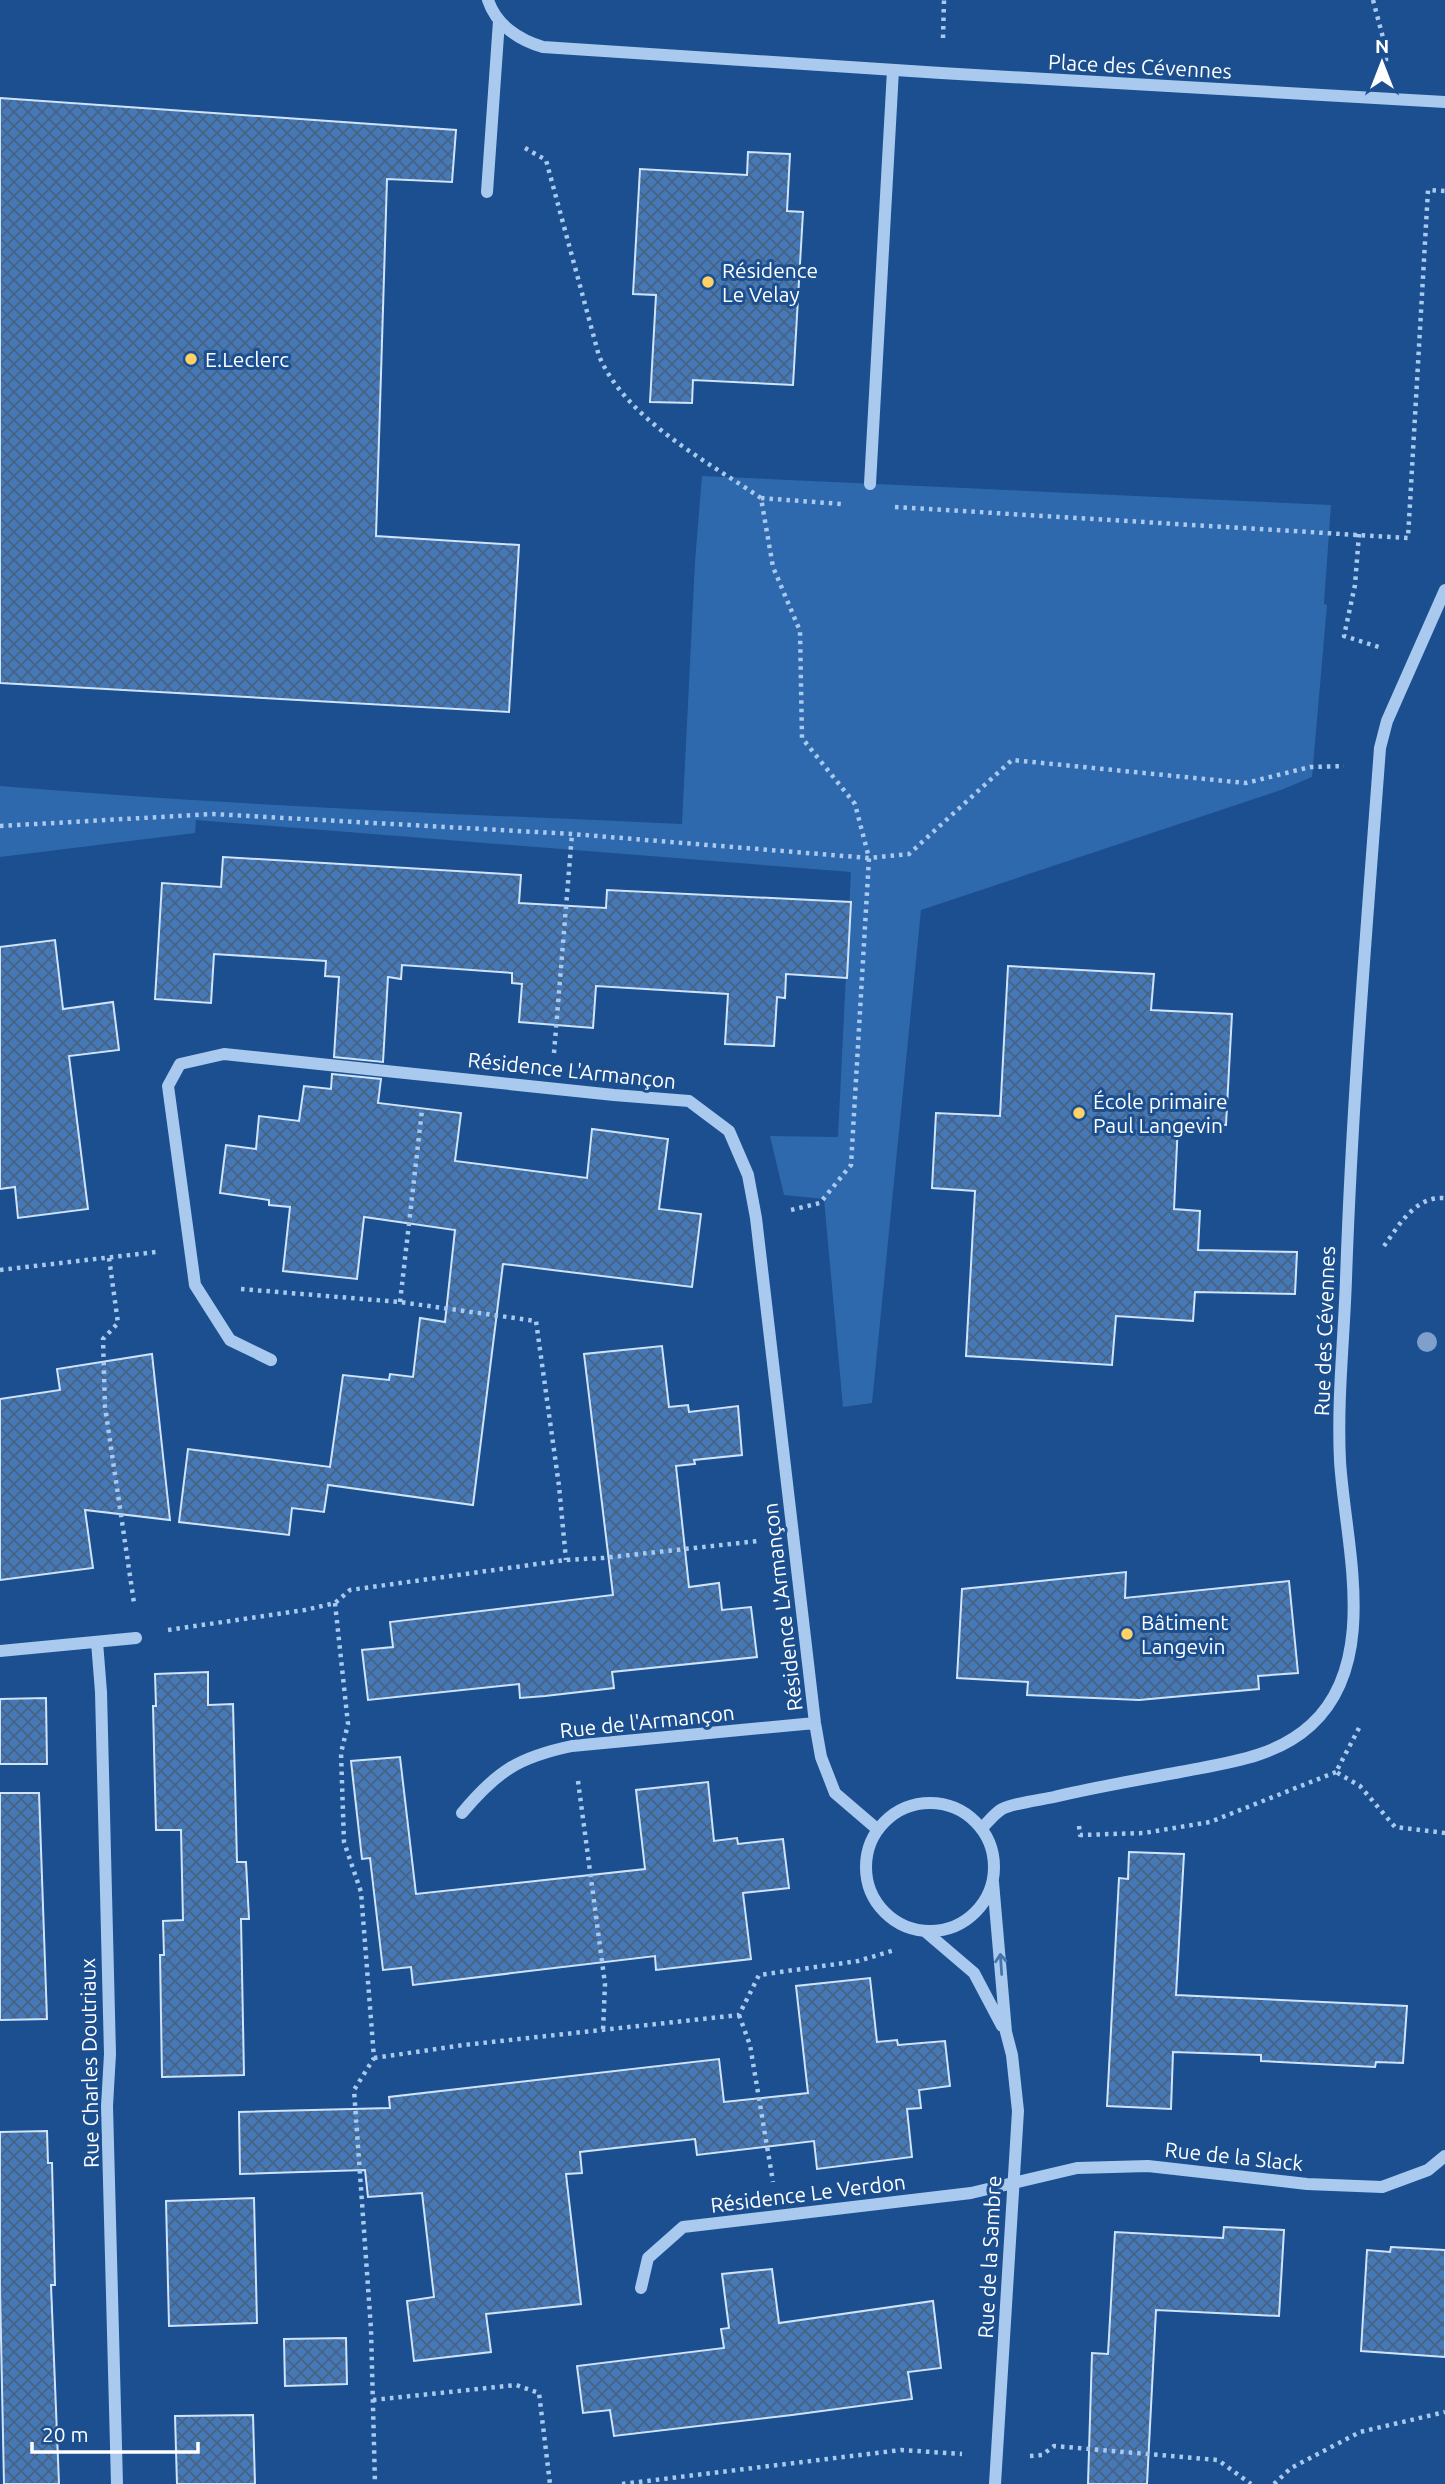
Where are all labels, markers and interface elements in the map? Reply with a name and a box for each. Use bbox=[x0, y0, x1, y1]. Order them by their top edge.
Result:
north arrow bbox=[1347, 28, 1417, 98]
text: N bbox=[1375, 35, 1389, 57]
street label: Place des Cévennes bbox=[1048, 49, 1232, 83]
place label: Résidence Le Velay bbox=[722, 258, 818, 306]
marker: Résidence Le Velay bbox=[700, 274, 716, 290]
place label: E.Leclerc bbox=[205, 347, 289, 371]
marker: E.Leclerc bbox=[183, 351, 199, 367]
street label: Résidence L'Armançon bbox=[467, 1047, 677, 1093]
place label: École primaire Paul Langevin bbox=[1093, 1089, 1228, 1137]
marker: École primaire Paul Langevin bbox=[1071, 1105, 1087, 1121]
street label: Rue des Cévennes bbox=[1309, 1246, 1339, 1416]
street label: Résidence L'Armançon bbox=[757, 1502, 807, 1712]
place label: Bâtiment Langevin bbox=[1141, 1610, 1228, 1658]
marker: Bâtiment Langevin bbox=[1119, 1626, 1135, 1642]
street label: Rue de l'Armançon bbox=[558, 1700, 736, 1742]
one-way arrow bbox=[994, 1954, 1007, 1976]
street label: Rue Charles Doutriaux bbox=[75, 1957, 103, 2168]
street label: Rue de la Slack bbox=[1164, 2137, 1305, 2175]
street label: Résidence Le Verdon bbox=[709, 2169, 907, 2217]
street label: Rue de la Sambre bbox=[973, 2175, 1005, 2339]
scale bar bbox=[32, 2410, 198, 2454]
text: 20 m bbox=[42, 2422, 89, 2446]

